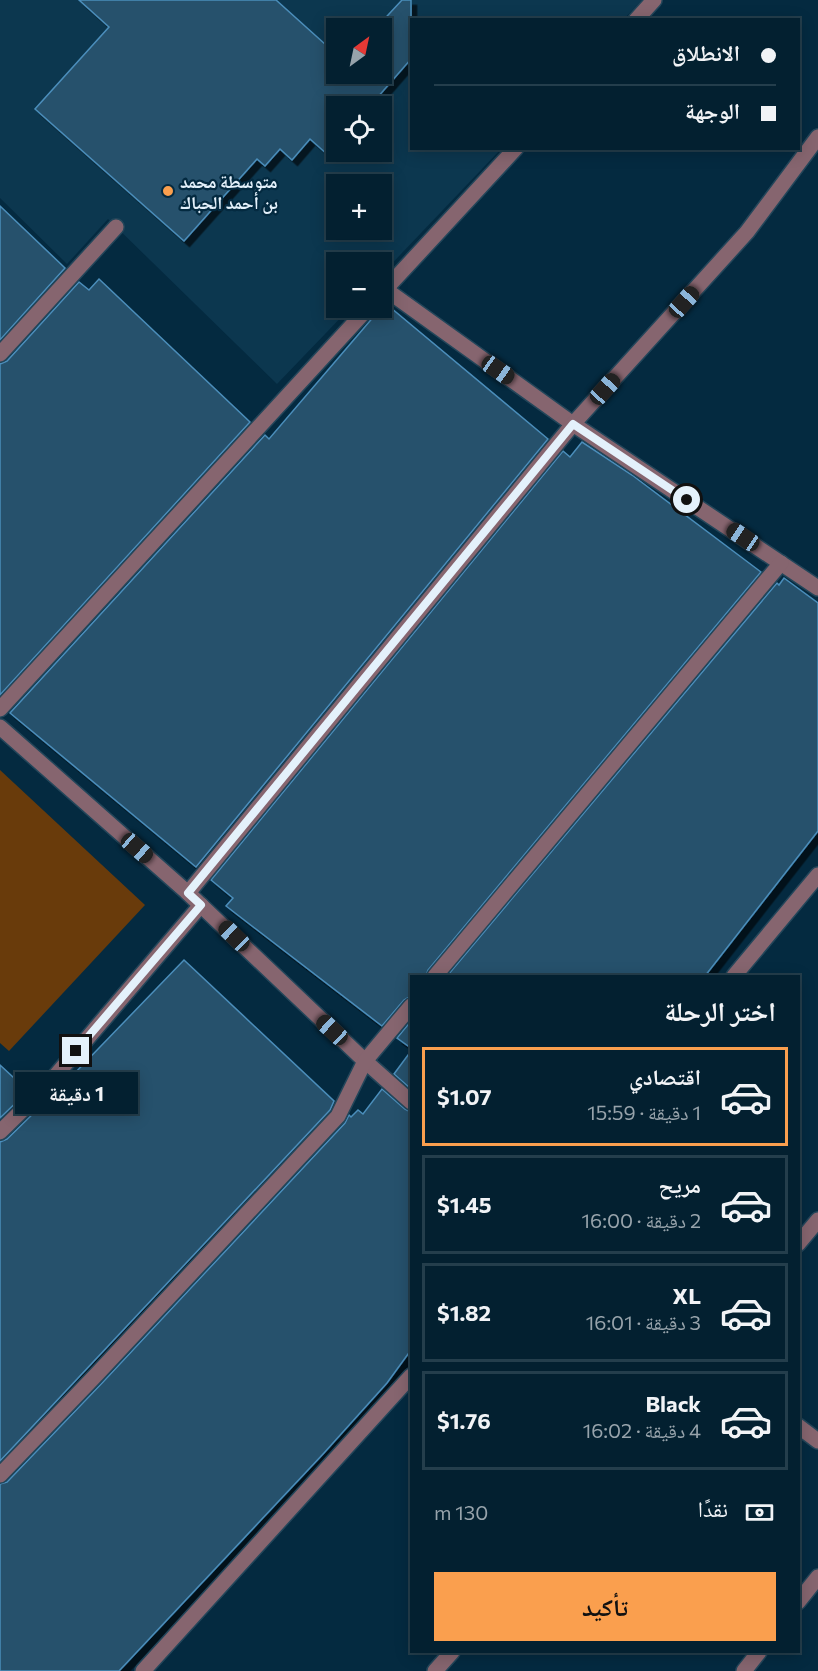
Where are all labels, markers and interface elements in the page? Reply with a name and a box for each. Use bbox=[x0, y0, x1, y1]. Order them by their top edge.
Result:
north arrow bbox=[326, 18, 392, 84]
map controls bbox=[326, 18, 392, 318]
text: الانطلاق bbox=[672, 39, 740, 66]
button: locate bbox=[326, 96, 392, 162]
text: الوجهة bbox=[685, 97, 740, 124]
place label: متوسطة محمد بن أحمد الحباك bbox=[180, 170, 278, 214]
button: + bbox=[326, 174, 392, 240]
marker: متوسطة محمد بن أحمد الحباك bbox=[161, 184, 175, 198]
button: − bbox=[326, 252, 392, 318]
car bbox=[665, 283, 703, 321]
car bbox=[478, 352, 518, 388]
car bbox=[586, 370, 624, 408]
route start bbox=[673, 486, 700, 513]
car bbox=[723, 519, 763, 555]
car bbox=[118, 829, 156, 867]
car bbox=[215, 917, 253, 955]
text: اختر الرحلة bbox=[664, 994, 776, 1027]
car bbox=[313, 1011, 351, 1049]
route end bbox=[62, 1037, 89, 1064]
text: اقتصادي bbox=[629, 1063, 701, 1090]
icon: car bbox=[719, 1070, 773, 1124]
callout: 1 دقيقة bbox=[14, 1072, 138, 1114]
text: 1 دقيقة bbox=[49, 1081, 104, 1105]
text: $1.07 bbox=[437, 1083, 492, 1110]
text: 1 دقيقة · 15:59 bbox=[587, 1100, 701, 1124]
text: مريح bbox=[658, 1171, 701, 1198]
icon: car bbox=[719, 1178, 773, 1232]
text: $1.45 bbox=[437, 1191, 492, 1218]
text: 2 دقيقة · 16:00 bbox=[582, 1208, 701, 1232]
text: XL bbox=[673, 1282, 701, 1309]
icon: car bbox=[719, 1286, 773, 1340]
text: $1.82 bbox=[437, 1299, 491, 1326]
text: 3 دقيقة · 16:01 bbox=[586, 1310, 701, 1334]
text: Black bbox=[646, 1390, 701, 1417]
icon: car bbox=[719, 1394, 773, 1448]
text: $1.76 bbox=[437, 1407, 491, 1434]
text: 4 دقيقة · 16:02 bbox=[583, 1418, 701, 1442]
text: نقدًا bbox=[698, 1495, 728, 1522]
icon: cash bbox=[743, 1496, 776, 1529]
text: 130 m bbox=[434, 1500, 488, 1524]
button: تأكيد bbox=[434, 1572, 776, 1641]

